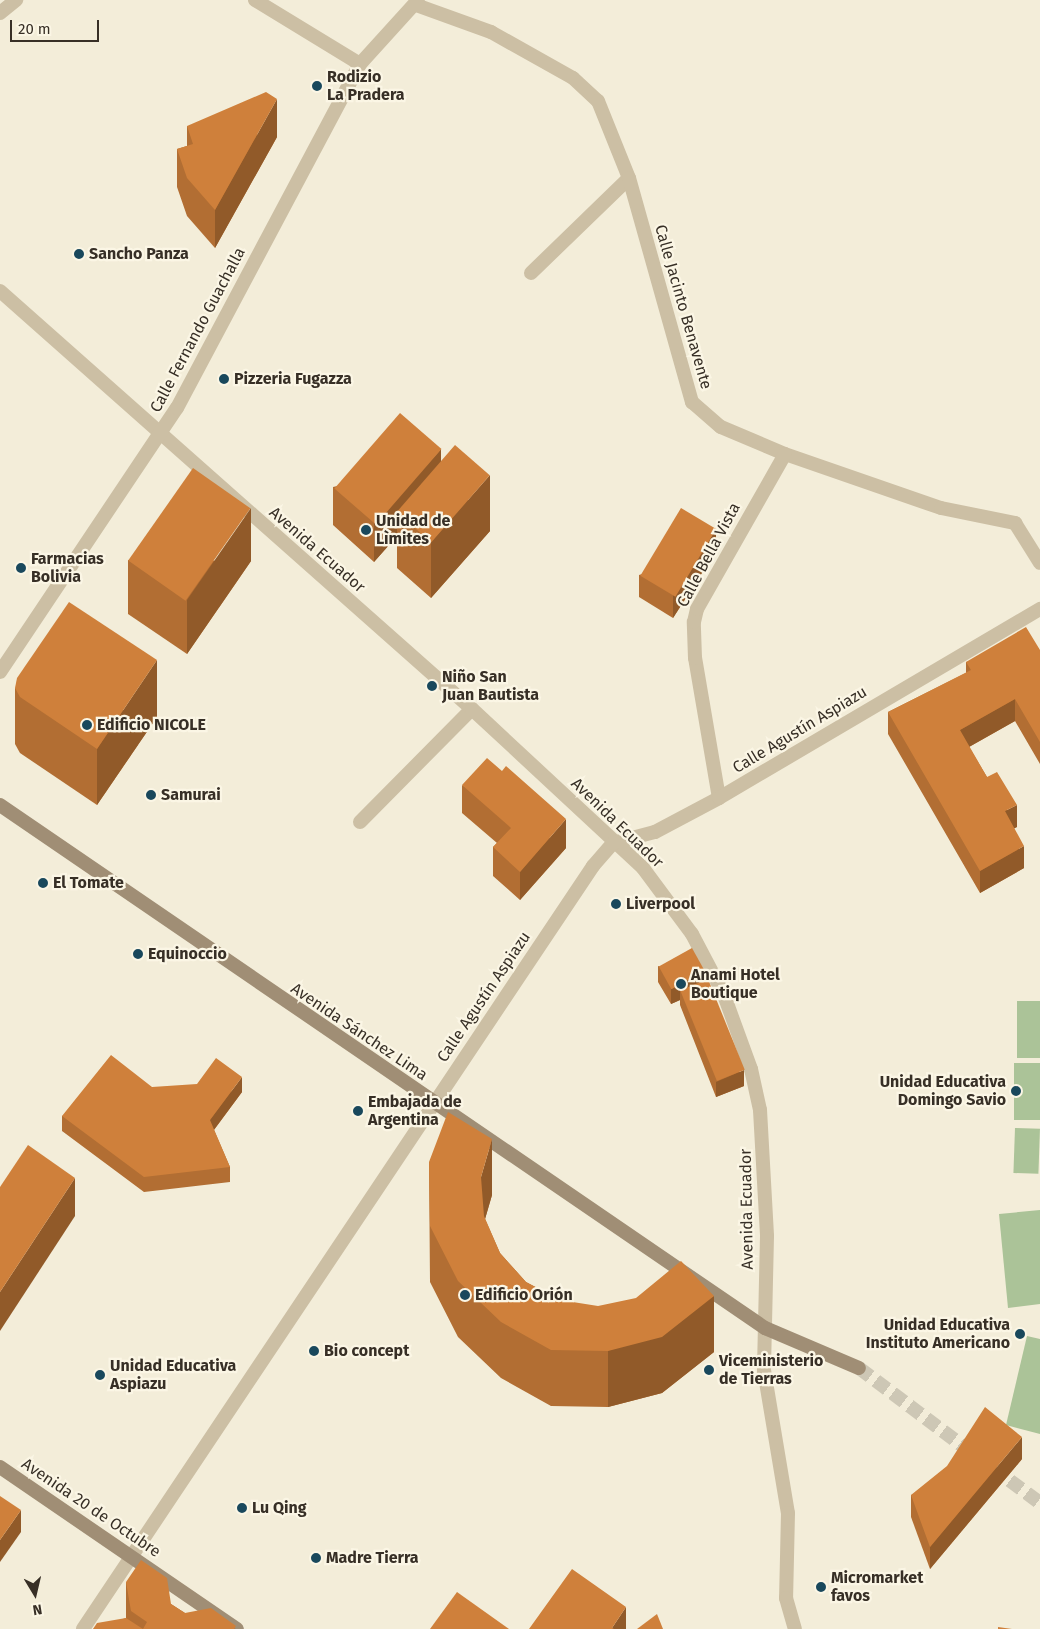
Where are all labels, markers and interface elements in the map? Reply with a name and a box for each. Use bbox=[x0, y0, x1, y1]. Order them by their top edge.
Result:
scale bar bbox=[12, 10, 101, 42]
text: 20 m bbox=[18, 20, 51, 38]
place label: Rodizio La Pradera bbox=[327, 67, 405, 105]
marker: Rodizio La Pradera bbox=[311, 80, 323, 92]
street label: Calle Jacinto Benavente bbox=[650, 223, 716, 391]
place label: Sancho Panza bbox=[89, 244, 189, 264]
street label: Calle Fernando Guachalla bbox=[146, 244, 250, 416]
marker: Sancho Panza bbox=[73, 248, 85, 260]
place label: Pizzeria Fugazza bbox=[234, 369, 352, 389]
marker: Pizzeria Fugazza bbox=[218, 373, 230, 385]
street label: Calle Bella Vista bbox=[673, 499, 745, 611]
street label: Avenida Ecuador bbox=[265, 503, 369, 597]
place label: Unidad de Lìmites bbox=[376, 511, 450, 549]
marker: Unidad de Lìmites bbox=[360, 524, 372, 536]
place label: Farmacias Bolivia bbox=[31, 549, 104, 587]
marker: Farmacias Bolivia bbox=[15, 562, 27, 574]
place label: Niño San Juan Bautista bbox=[442, 667, 539, 705]
marker: Niño San Juan Bautista bbox=[426, 680, 438, 692]
street label: Calle Agustín Aspiazu bbox=[729, 682, 871, 778]
place label: Edificio NICOLE bbox=[97, 715, 206, 735]
marker: Edificio NICOLE bbox=[81, 719, 93, 731]
street label: Avenida Ecuador bbox=[567, 774, 667, 872]
place label: Samurai bbox=[161, 785, 221, 805]
marker: Samurai bbox=[145, 789, 157, 801]
place label: El Tomate bbox=[53, 873, 124, 893]
marker: El Tomate bbox=[37, 877, 49, 889]
place label: Liverpool bbox=[626, 894, 695, 914]
marker: Liverpool bbox=[610, 898, 622, 910]
street label: Calle Agustín Aspiazu bbox=[433, 928, 535, 1066]
place label: Equinoccio bbox=[148, 944, 227, 964]
marker: Equinoccio bbox=[132, 948, 144, 960]
place label: Anami Hotel Boutique bbox=[691, 965, 780, 1003]
marker: Anami Hotel Boutique bbox=[675, 978, 687, 990]
street label: Avenida Sánchez Lima bbox=[287, 979, 431, 1085]
place label: Unidad Educativa Domingo Savio bbox=[880, 1072, 1006, 1110]
marker: Unidad Educativa Domingo Savio bbox=[1010, 1085, 1022, 1097]
place label: Embajada de Argentina bbox=[368, 1092, 462, 1130]
marker: Embajada de Argentina bbox=[352, 1105, 364, 1117]
street label: Avenida Ecuador bbox=[736, 1148, 758, 1270]
place label: Edificio Orión bbox=[475, 1285, 573, 1305]
marker: Edificio Orión bbox=[459, 1289, 471, 1301]
place label: Unidad Educativa Instituto Americano bbox=[866, 1315, 1010, 1353]
marker: Unidad Educativa Instituto Americano bbox=[1014, 1328, 1026, 1340]
place label: Bio concept bbox=[324, 1341, 409, 1361]
marker: Bio concept bbox=[308, 1345, 320, 1357]
place label: Viceministerio de Tierras bbox=[719, 1351, 823, 1389]
place label: Unidad Educativa Aspiazu bbox=[110, 1356, 236, 1394]
marker: Viceministerio de Tierras bbox=[703, 1364, 715, 1376]
marker: Unidad Educativa Aspiazu bbox=[94, 1369, 106, 1381]
street label: Avenida 20 de Octubre bbox=[18, 1454, 164, 1562]
place label: Lu Qing bbox=[252, 1498, 307, 1518]
marker: Lu Qing bbox=[236, 1502, 248, 1514]
place label: Madre Tierra bbox=[326, 1548, 419, 1568]
marker: Madre Tierra bbox=[310, 1552, 322, 1564]
place label: Micromarket favos bbox=[831, 1568, 923, 1606]
north arrow bbox=[10, 1569, 60, 1619]
marker: Micromarket favos bbox=[815, 1581, 827, 1593]
text: N bbox=[32, 1600, 43, 1618]

